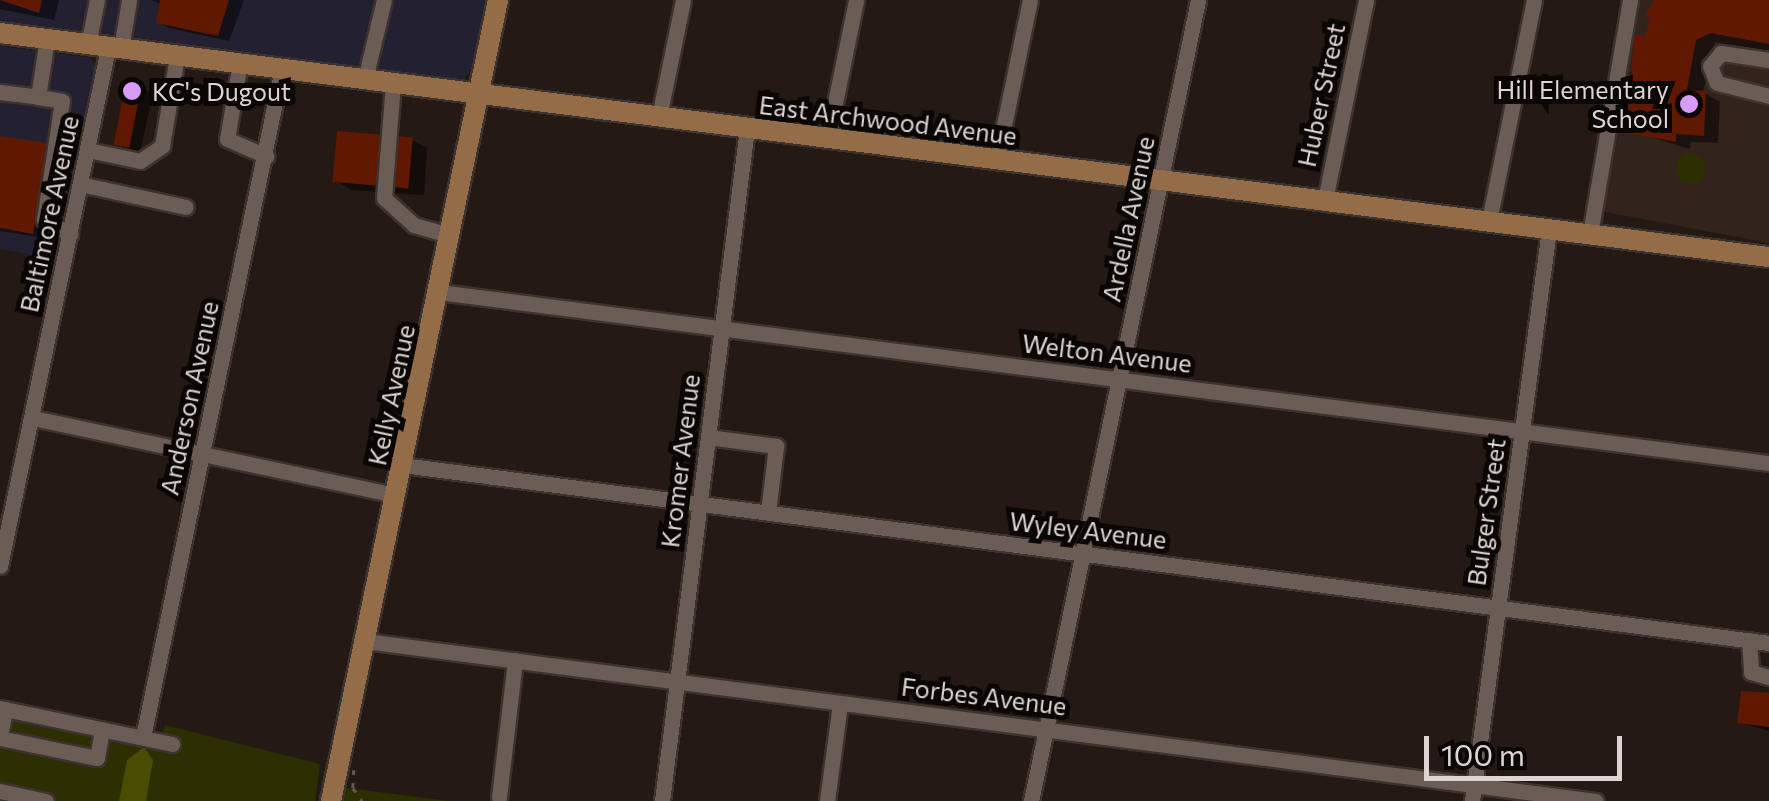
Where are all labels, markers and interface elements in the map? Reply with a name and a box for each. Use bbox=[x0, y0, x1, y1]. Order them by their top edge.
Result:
street label: Huber Street bbox=[1291, 20, 1351, 170]
place label: Hill Elementary School bbox=[1496, 75, 1669, 134]
place label: KC's Dugout bbox=[152, 76, 291, 106]
marker: KC's Dugout bbox=[121, 80, 143, 102]
street label: East Archwood Avenue bbox=[757, 89, 1019, 151]
marker: Hill Elementary School bbox=[1678, 93, 1700, 115]
street label: Baltimore Avenue bbox=[14, 113, 84, 315]
street label: Ardella Avenue bbox=[1096, 134, 1160, 304]
street label: Anderson Avenue bbox=[154, 298, 224, 498]
street label: Kelly Avenue bbox=[361, 322, 421, 468]
street label: Welton Avenue bbox=[1020, 328, 1194, 378]
street label: Kromer Avenue bbox=[654, 373, 706, 549]
street label: Bulger Street bbox=[1461, 436, 1511, 588]
street label: Wyley Avenue bbox=[1008, 505, 1168, 555]
street label: Forbes Avenue bbox=[900, 671, 1068, 721]
scale bar bbox=[1429, 716, 1626, 778]
text: 100 m bbox=[1441, 735, 1525, 772]

